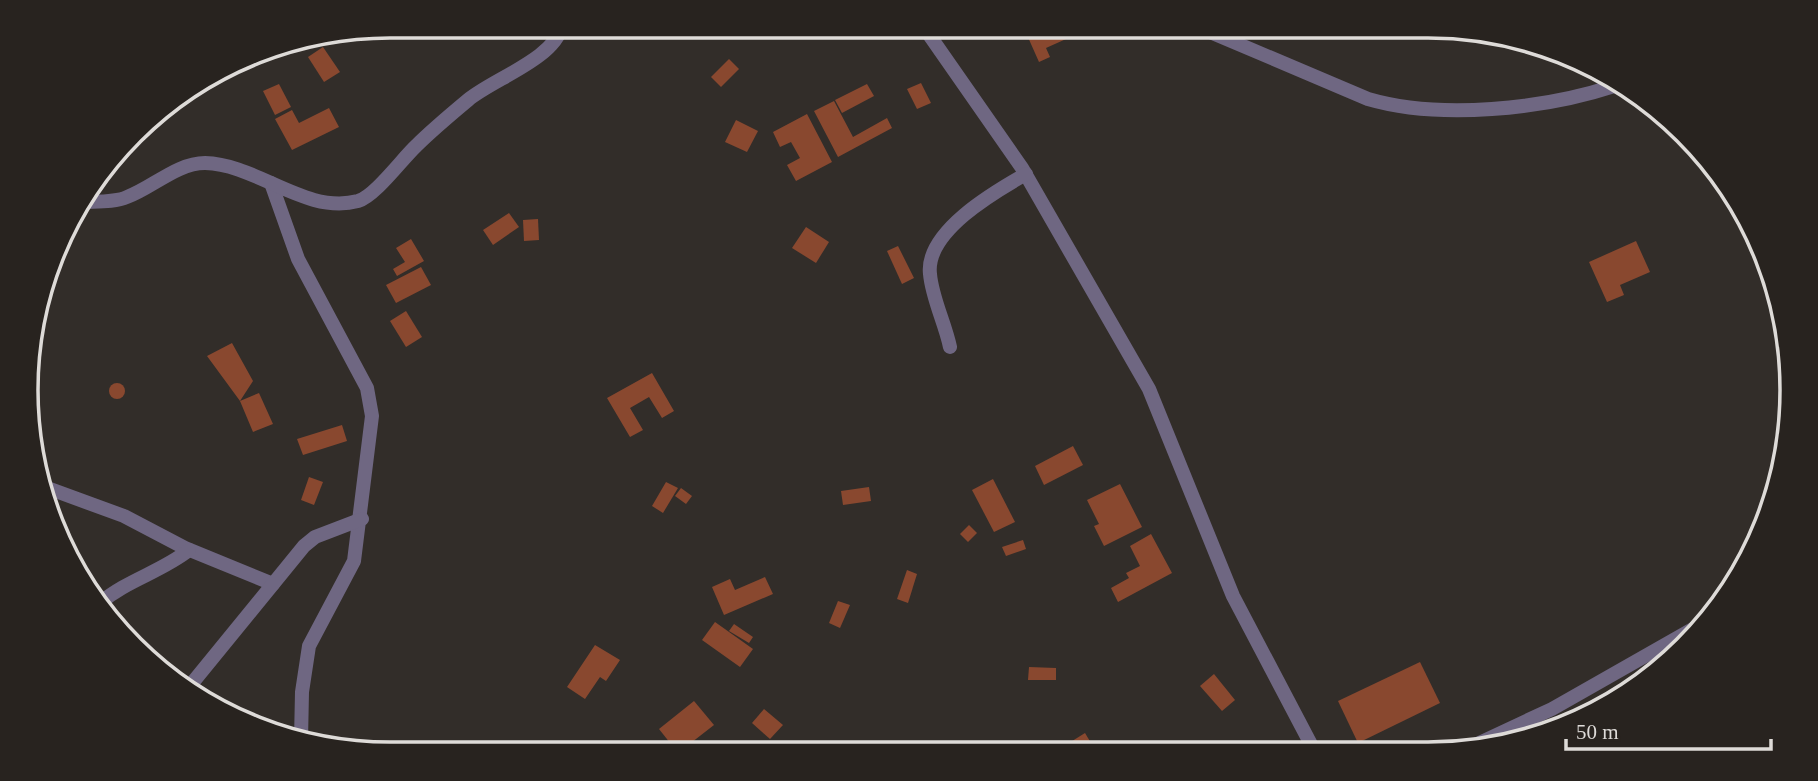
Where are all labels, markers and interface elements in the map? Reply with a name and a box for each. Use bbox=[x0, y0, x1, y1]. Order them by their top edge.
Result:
scale bar bbox=[1566, 708, 1771, 752]
text: 50 m bbox=[1576, 720, 1619, 744]

